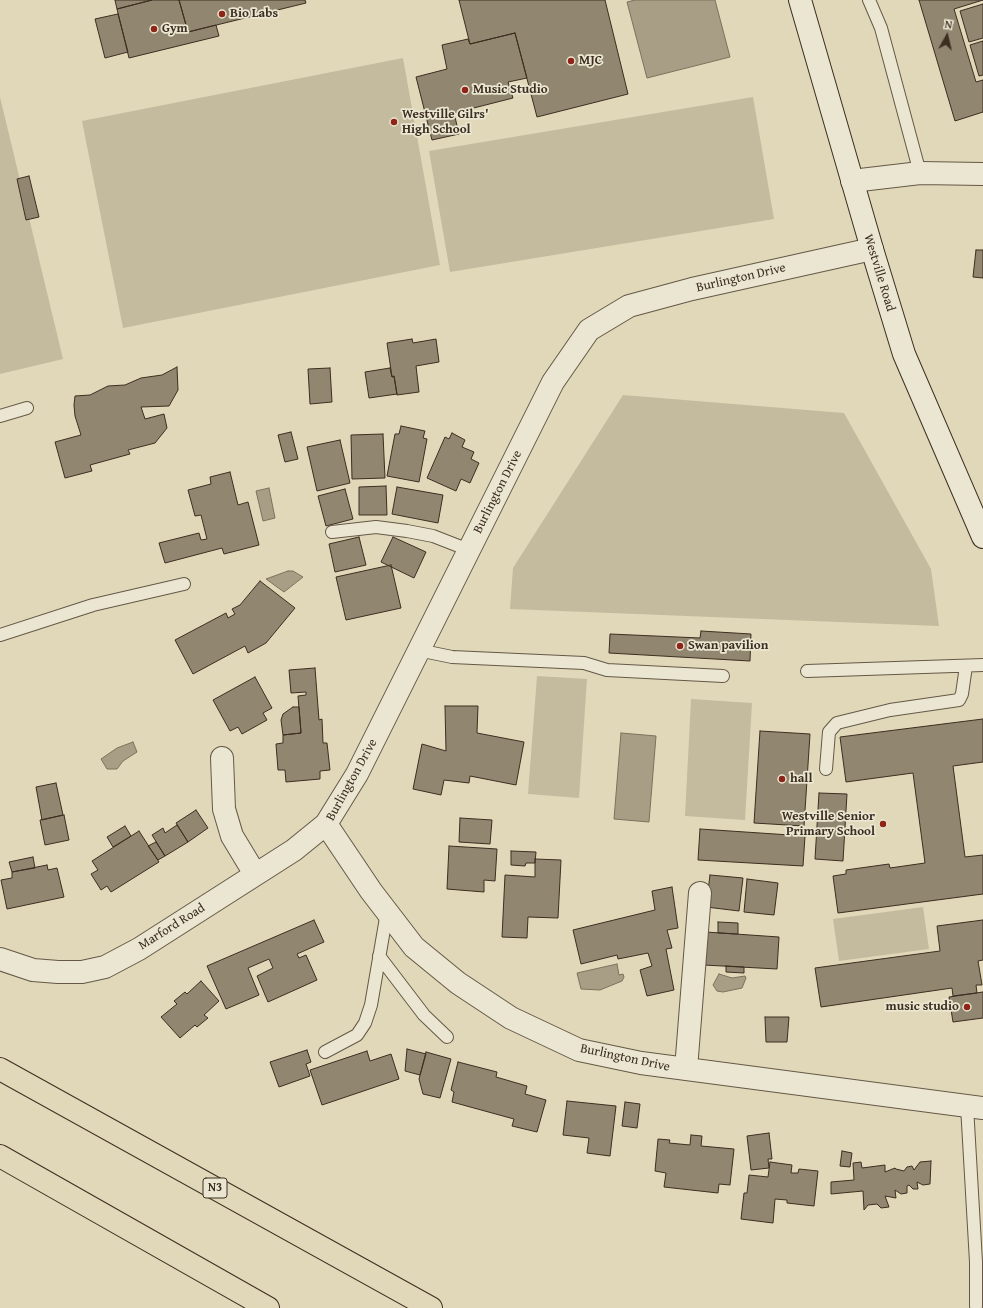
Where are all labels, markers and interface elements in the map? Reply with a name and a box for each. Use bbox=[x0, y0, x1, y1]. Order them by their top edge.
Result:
place label: Bio Labs bbox=[230, 6, 278, 22]
marker: Bio Labs bbox=[217, 9, 227, 19]
north arrow bbox=[927, 16, 967, 56]
text: N bbox=[944, 16, 953, 33]
place label: Gym bbox=[162, 21, 188, 37]
marker: Gym bbox=[149, 24, 159, 34]
place label: MJC bbox=[579, 53, 602, 69]
marker: MJC bbox=[566, 56, 576, 66]
place label: Music Studio bbox=[473, 82, 548, 98]
marker: Music Studio bbox=[460, 85, 470, 95]
place label: Westville Gilrs' High School bbox=[402, 107, 489, 138]
marker: Westville Gilrs' High School bbox=[389, 117, 399, 127]
street label: Westville Road bbox=[860, 232, 898, 314]
street label: Burlington Drive bbox=[695, 260, 787, 296]
street label: Burlington Drive bbox=[470, 448, 526, 536]
place label: Swan pavilion bbox=[688, 638, 768, 654]
marker: Swan pavilion bbox=[675, 641, 685, 651]
street label: Burlington Drive bbox=[323, 736, 381, 824]
place label: hall bbox=[790, 771, 812, 787]
marker: hall bbox=[777, 774, 787, 784]
place label: Westville Senior Primary School bbox=[782, 809, 875, 840]
marker: Westville Senior Primary School bbox=[878, 819, 888, 829]
street label: Marford Road bbox=[136, 900, 208, 954]
place label: music studio bbox=[886, 999, 959, 1015]
marker: music studio bbox=[962, 1002, 972, 1012]
street label: Burlington Drive bbox=[579, 1041, 671, 1075]
road number: N3 bbox=[203, 1178, 227, 1198]

